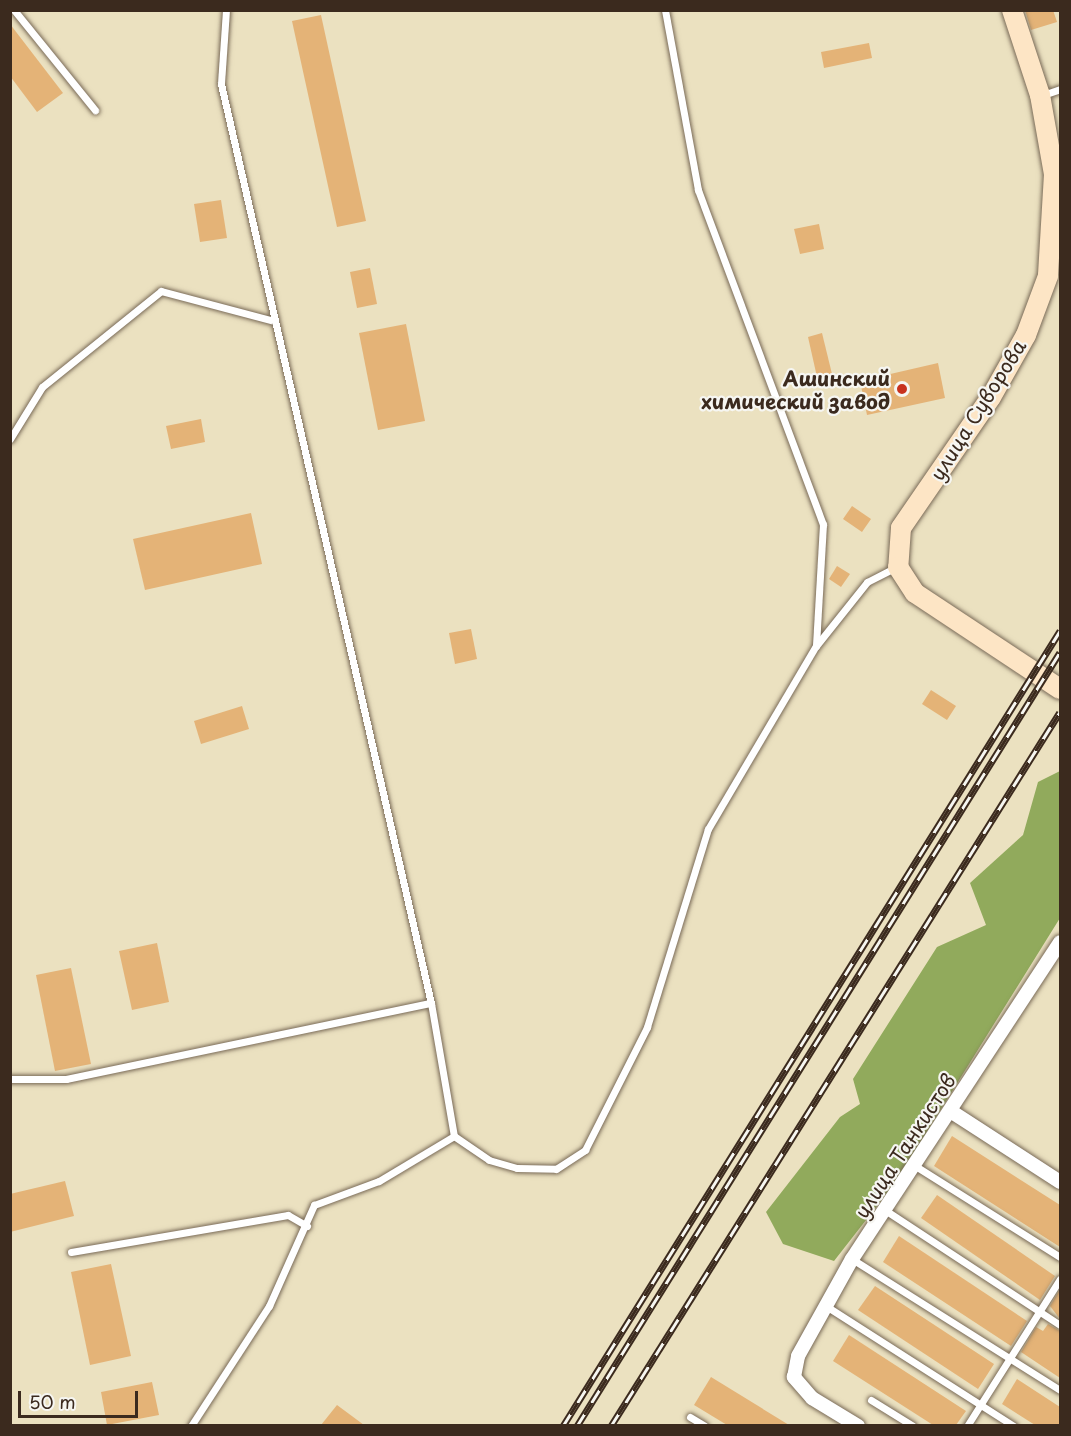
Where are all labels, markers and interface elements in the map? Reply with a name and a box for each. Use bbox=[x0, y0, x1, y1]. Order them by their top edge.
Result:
street label: улица Суворова bbox=[925, 335, 1031, 485]
place label: Ашинский химический завод bbox=[700, 366, 890, 413]
marker: Ашинский химический завод bbox=[895, 382, 909, 396]
street label: улица Танкистов bbox=[849, 1069, 961, 1223]
scale bar bbox=[21, 1379, 141, 1417]
text: 50 m bbox=[29, 1388, 76, 1415]

